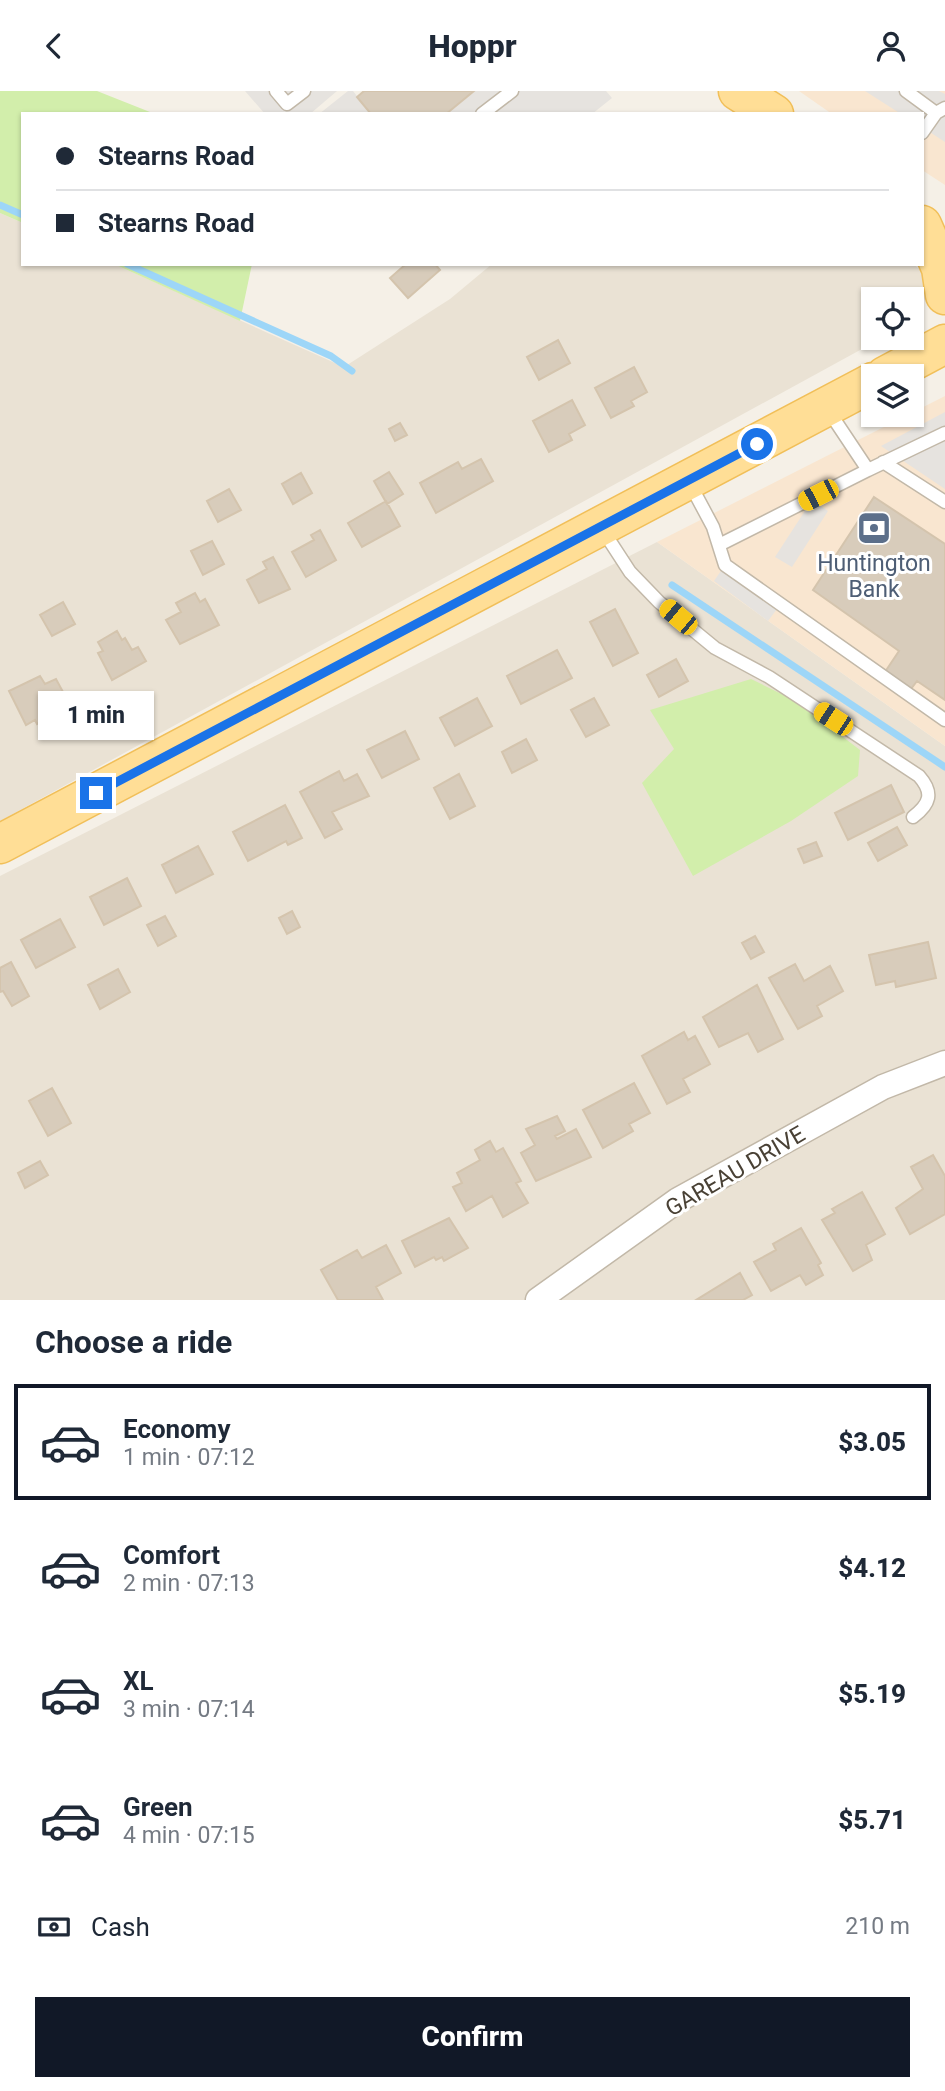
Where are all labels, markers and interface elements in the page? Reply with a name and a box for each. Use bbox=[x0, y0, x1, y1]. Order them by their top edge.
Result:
icon: back bbox=[35, 27, 73, 65]
text: Hoppr bbox=[428, 27, 517, 65]
icon: person bbox=[872, 27, 910, 65]
text: Stearns Road bbox=[98, 141, 255, 171]
text: Stearns Road bbox=[98, 208, 255, 238]
map controls bbox=[861, 287, 924, 427]
button: locate bbox=[861, 287, 924, 350]
button: layers bbox=[861, 364, 924, 427]
route start bbox=[741, 428, 773, 460]
car bbox=[795, 476, 842, 514]
bank icon: Huntington Bank bbox=[855, 509, 893, 547]
place label: Huntington Bank bbox=[817, 550, 931, 603]
car bbox=[656, 595, 701, 639]
callout: 1 min bbox=[38, 691, 154, 741]
car bbox=[810, 699, 857, 739]
text: 1 min bbox=[67, 702, 125, 729]
route end bbox=[80, 777, 112, 809]
street label: GAREAU DRIVE bbox=[661, 1121, 810, 1222]
text: Choose a ride bbox=[35, 1323, 232, 1361]
icon: car bbox=[39, 1411, 102, 1474]
text: Economy bbox=[123, 1414, 230, 1444]
text: $3.05 bbox=[838, 1427, 906, 1457]
text: 1 min · 07:12 bbox=[123, 1444, 255, 1471]
icon: car bbox=[39, 1537, 102, 1600]
text: Comfort bbox=[123, 1540, 220, 1570]
text: $4.12 bbox=[838, 1553, 906, 1583]
text: 2 min · 07:13 bbox=[123, 1570, 255, 1597]
icon: car bbox=[39, 1663, 102, 1726]
text: XL bbox=[123, 1666, 154, 1696]
text: $5.19 bbox=[838, 1679, 906, 1709]
text: 3 min · 07:14 bbox=[123, 1696, 255, 1723]
icon: car bbox=[39, 1789, 102, 1852]
text: Green bbox=[123, 1792, 193, 1822]
text: $5.71 bbox=[838, 1805, 906, 1835]
text: 4 min · 07:15 bbox=[123, 1822, 255, 1849]
icon: cash bbox=[35, 1908, 73, 1946]
text: Cash bbox=[91, 1912, 150, 1942]
text: 210 m bbox=[845, 1913, 910, 1940]
button: Confirm bbox=[35, 1997, 910, 2077]

